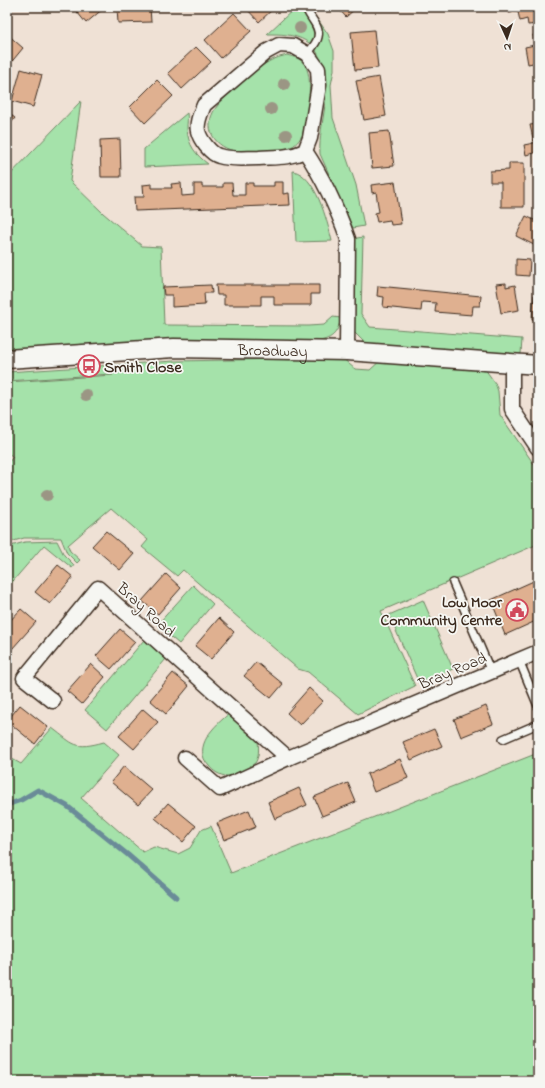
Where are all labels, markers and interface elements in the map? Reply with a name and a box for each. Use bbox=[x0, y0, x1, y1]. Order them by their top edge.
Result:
north arrow bbox=[487, 18, 527, 58]
text: N bbox=[503, 39, 512, 55]
street label: Broadway bbox=[237, 339, 308, 364]
bus stop icon: Smith Close bbox=[76, 353, 102, 379]
place label: Smith Close bbox=[104, 356, 182, 380]
street label: Bray Road bbox=[110, 577, 180, 644]
place label: Low Moor Community Centre bbox=[381, 591, 503, 634]
public building icon: Low Moor Community Centre bbox=[504, 597, 530, 623]
street label: Bray Road bbox=[414, 647, 491, 697]

